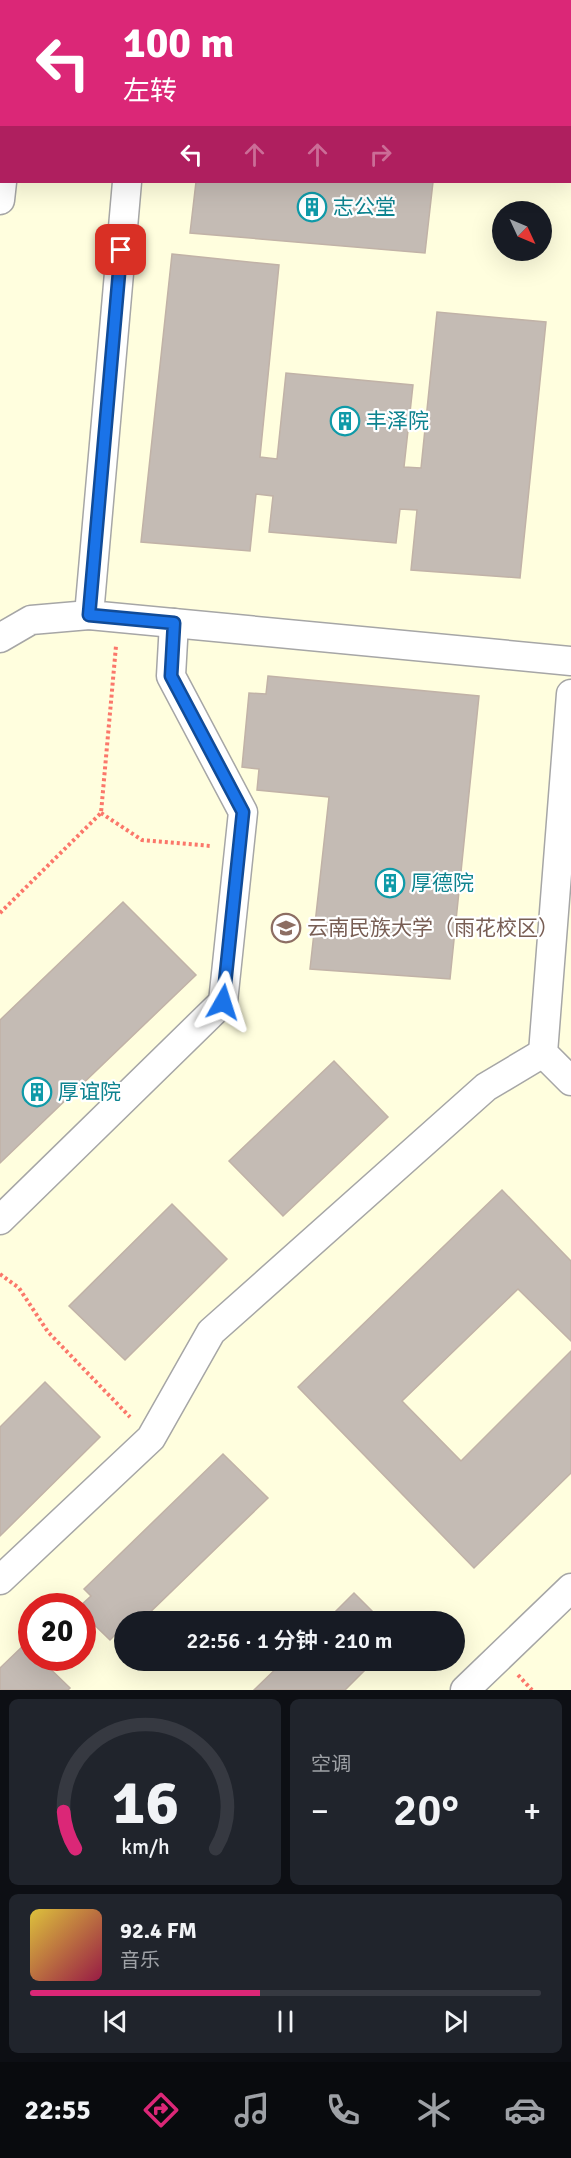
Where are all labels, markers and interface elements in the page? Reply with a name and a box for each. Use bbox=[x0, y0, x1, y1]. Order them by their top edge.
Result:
text: 100 m bbox=[123, 18, 234, 69]
icon: left bbox=[24, 24, 102, 102]
text: 左转 bbox=[123, 75, 177, 108]
icon: left bbox=[175, 138, 208, 171]
icon: ahead bbox=[238, 138, 271, 171]
icon: ahead bbox=[301, 138, 334, 171]
icon: right bbox=[364, 138, 397, 171]
building icon: 志公堂 bbox=[296, 191, 328, 223]
place label: 志公堂 bbox=[333, 194, 396, 220]
north arrow bbox=[492, 201, 552, 261]
map controls bbox=[492, 201, 552, 261]
pin bbox=[95, 224, 146, 275]
icon: arrive bbox=[104, 233, 137, 266]
building icon: 丰泽院 bbox=[329, 405, 361, 437]
place label: 丰泽院 bbox=[366, 408, 429, 434]
building icon: 厚德院 bbox=[374, 867, 406, 899]
place label: 厚德院 bbox=[411, 870, 474, 896]
school or university icon: 云南民族大学（雨花校区） bbox=[270, 912, 302, 944]
place label: 云南民族大学（雨花校区） bbox=[307, 915, 559, 941]
position arrow bbox=[191, 970, 255, 1034]
building icon: 厚谊院 bbox=[21, 1076, 53, 1108]
place label: 厚谊院 bbox=[58, 1079, 121, 1105]
speed limit sign: 20 bbox=[18, 1593, 96, 1671]
text: 22:56 · 1 分钟 · 210 m bbox=[187, 1627, 392, 1654]
text: 空调 bbox=[311, 1752, 351, 1777]
text: 16 bbox=[111, 1764, 179, 1841]
text: 20° bbox=[393, 1783, 459, 1838]
text: − bbox=[311, 1791, 329, 1832]
text: + bbox=[523, 1791, 541, 1832]
text: km/h bbox=[121, 1834, 169, 1860]
text: 92.4 FM bbox=[120, 1917, 197, 1944]
text: 音乐 bbox=[120, 1948, 160, 1973]
icon: previous bbox=[99, 2005, 132, 2038]
icon: pause bbox=[269, 2005, 302, 2038]
icon: next bbox=[439, 2005, 472, 2038]
icon: directions bbox=[140, 2089, 182, 2131]
icon: music bbox=[231, 2089, 273, 2131]
icon: phone bbox=[322, 2089, 364, 2131]
icon: climate bbox=[413, 2089, 455, 2131]
icon: car bbox=[504, 2089, 546, 2131]
text: 22:55 bbox=[25, 2094, 91, 2127]

